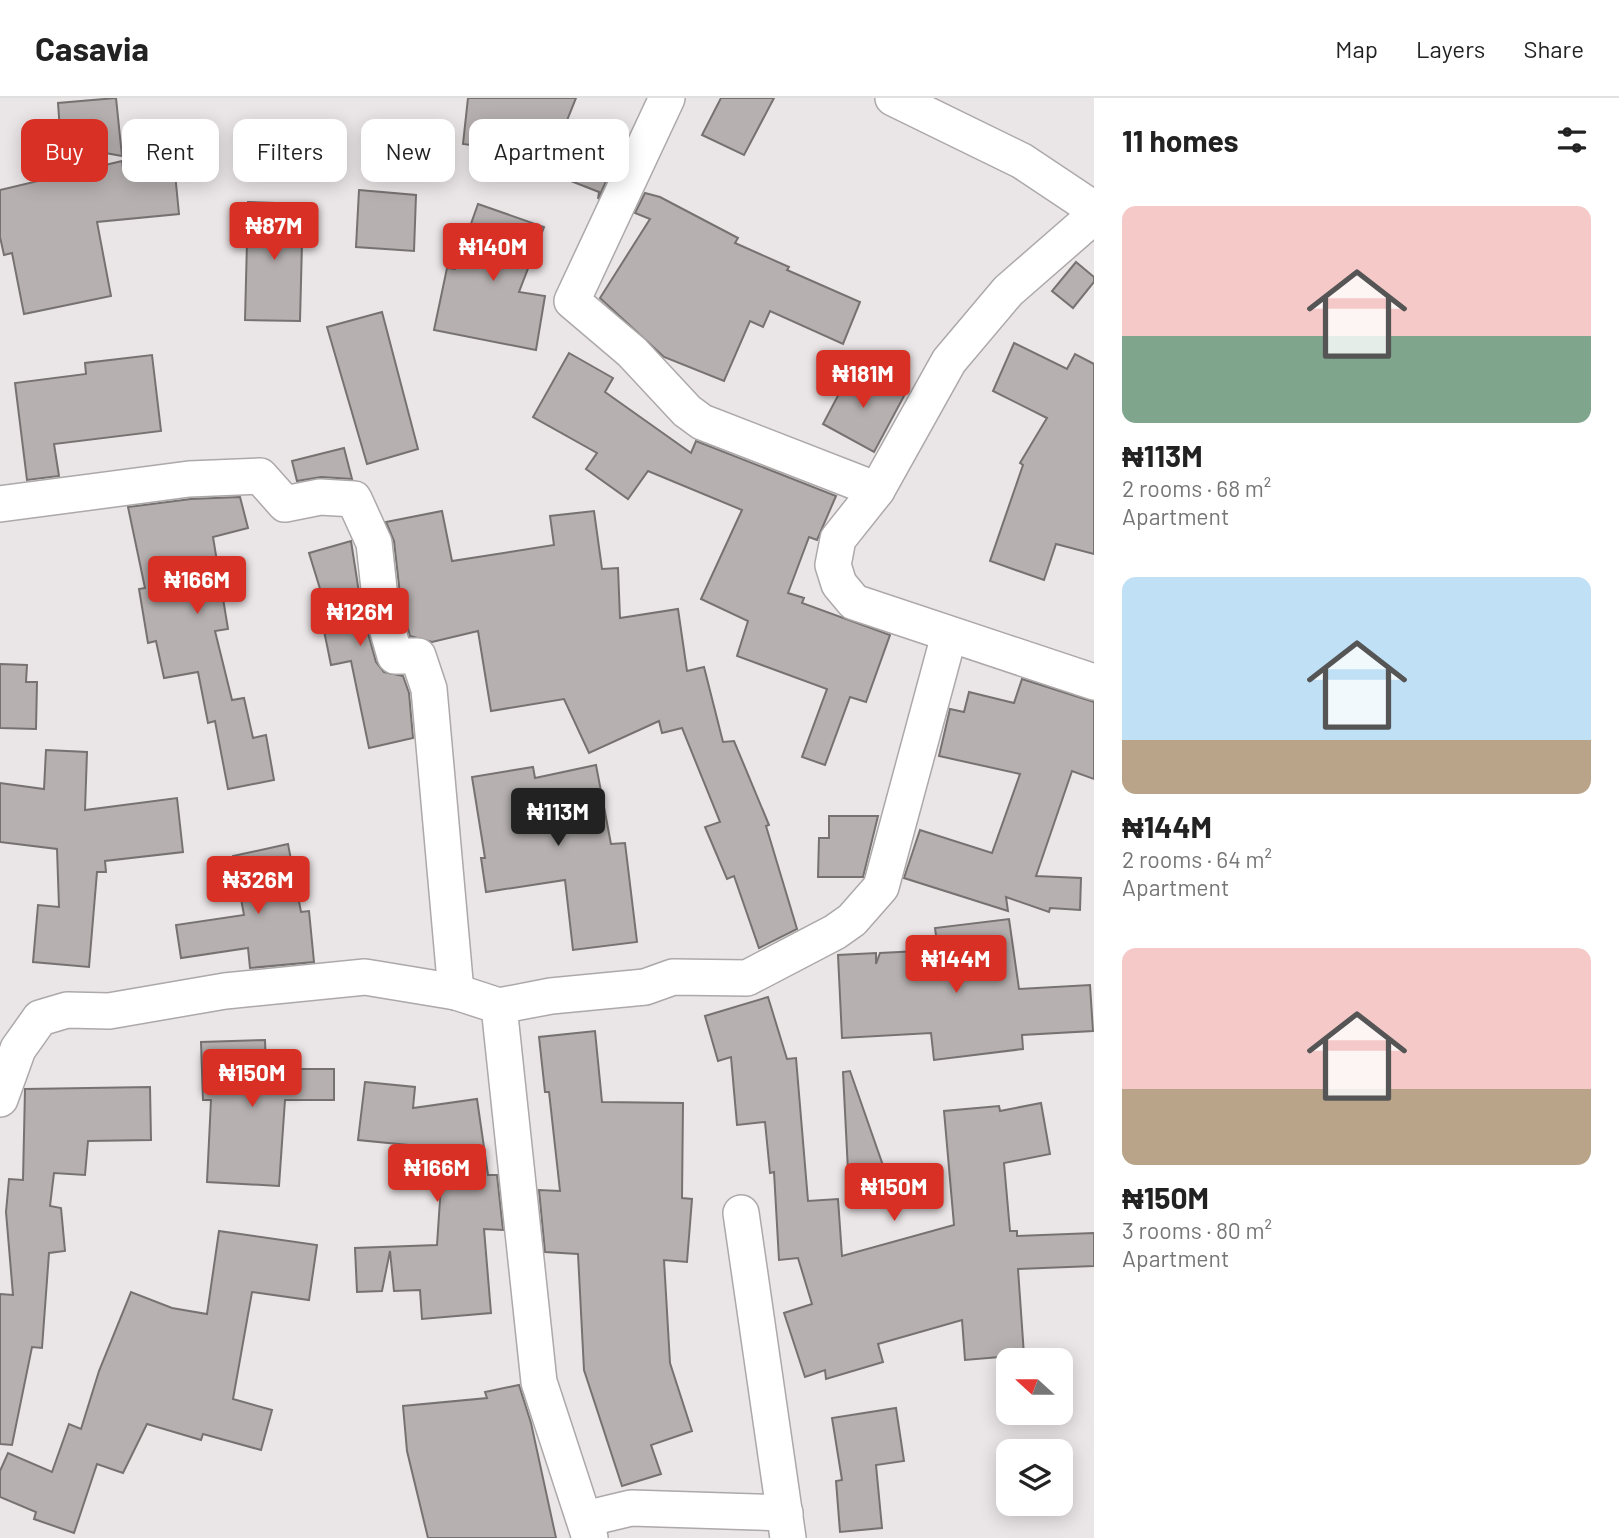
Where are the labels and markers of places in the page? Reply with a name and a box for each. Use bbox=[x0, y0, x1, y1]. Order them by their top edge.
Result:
pin: ₦87M bbox=[233, 202, 315, 262]
pin: ₦140M bbox=[444, 223, 542, 283]
pin: ₦181M bbox=[814, 350, 912, 410]
pin: ₦166M bbox=[148, 556, 246, 616]
pin: ₦126M bbox=[311, 588, 409, 648]
pin: ₦113M bbox=[509, 788, 607, 848]
pin: ₦326M bbox=[209, 856, 307, 916]
pin: ₦144M bbox=[907, 936, 1005, 995]
pin: ₦150M bbox=[203, 1049, 301, 1109]
pin: ₦166M bbox=[388, 1144, 486, 1204]
pin: ₦150M bbox=[845, 1164, 943, 1223]

